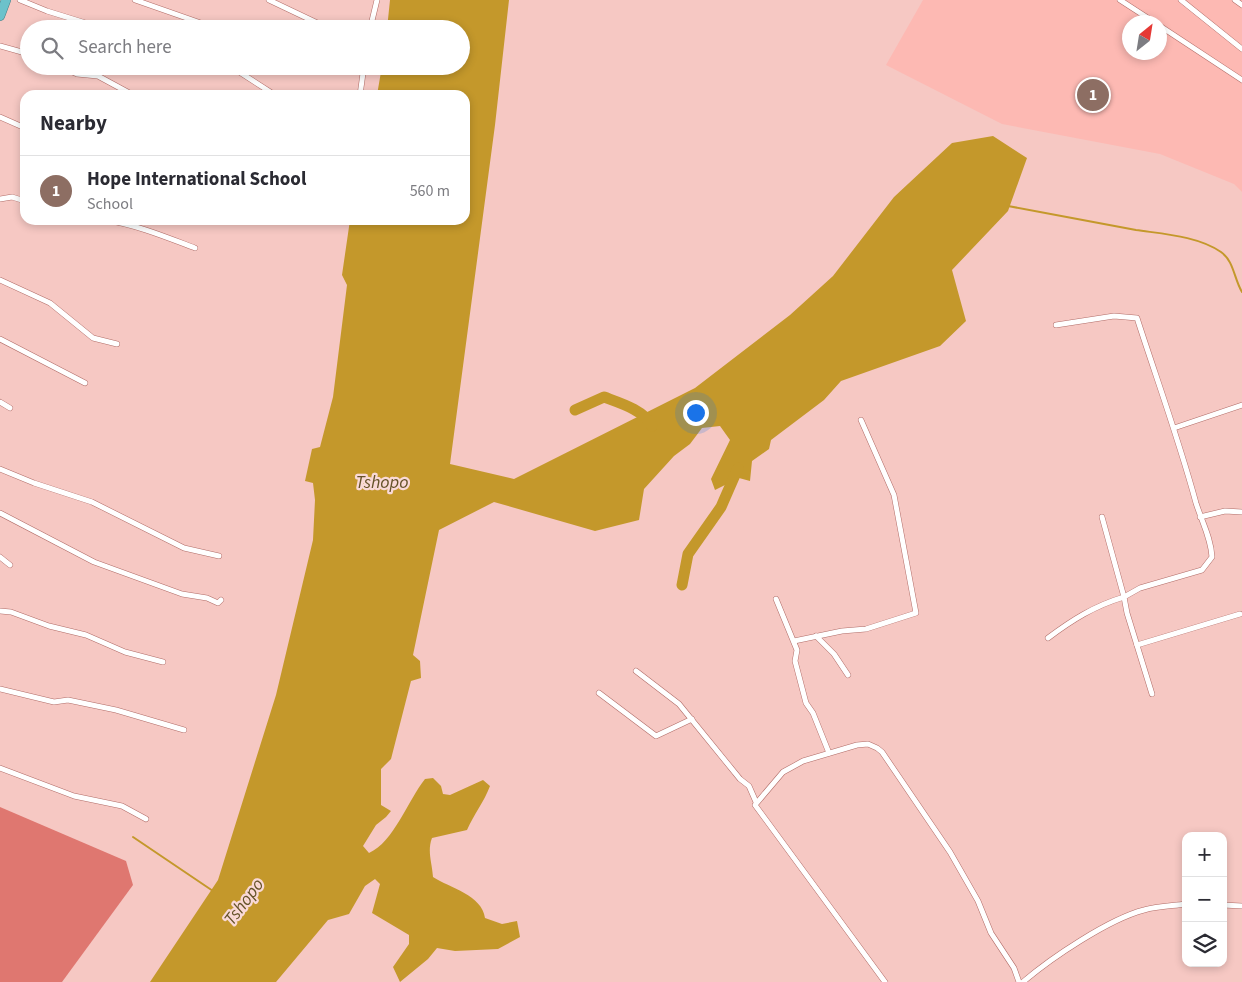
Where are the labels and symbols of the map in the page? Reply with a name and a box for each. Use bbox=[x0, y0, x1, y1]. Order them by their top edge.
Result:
north arrow bbox=[1122, 15, 1167, 60]
pin: 1 bbox=[1077, 76, 1109, 114]
your location bbox=[683, 400, 709, 426]
water label: Tshopo bbox=[356, 470, 408, 495]
water label: Tshopo bbox=[218, 873, 270, 931]

